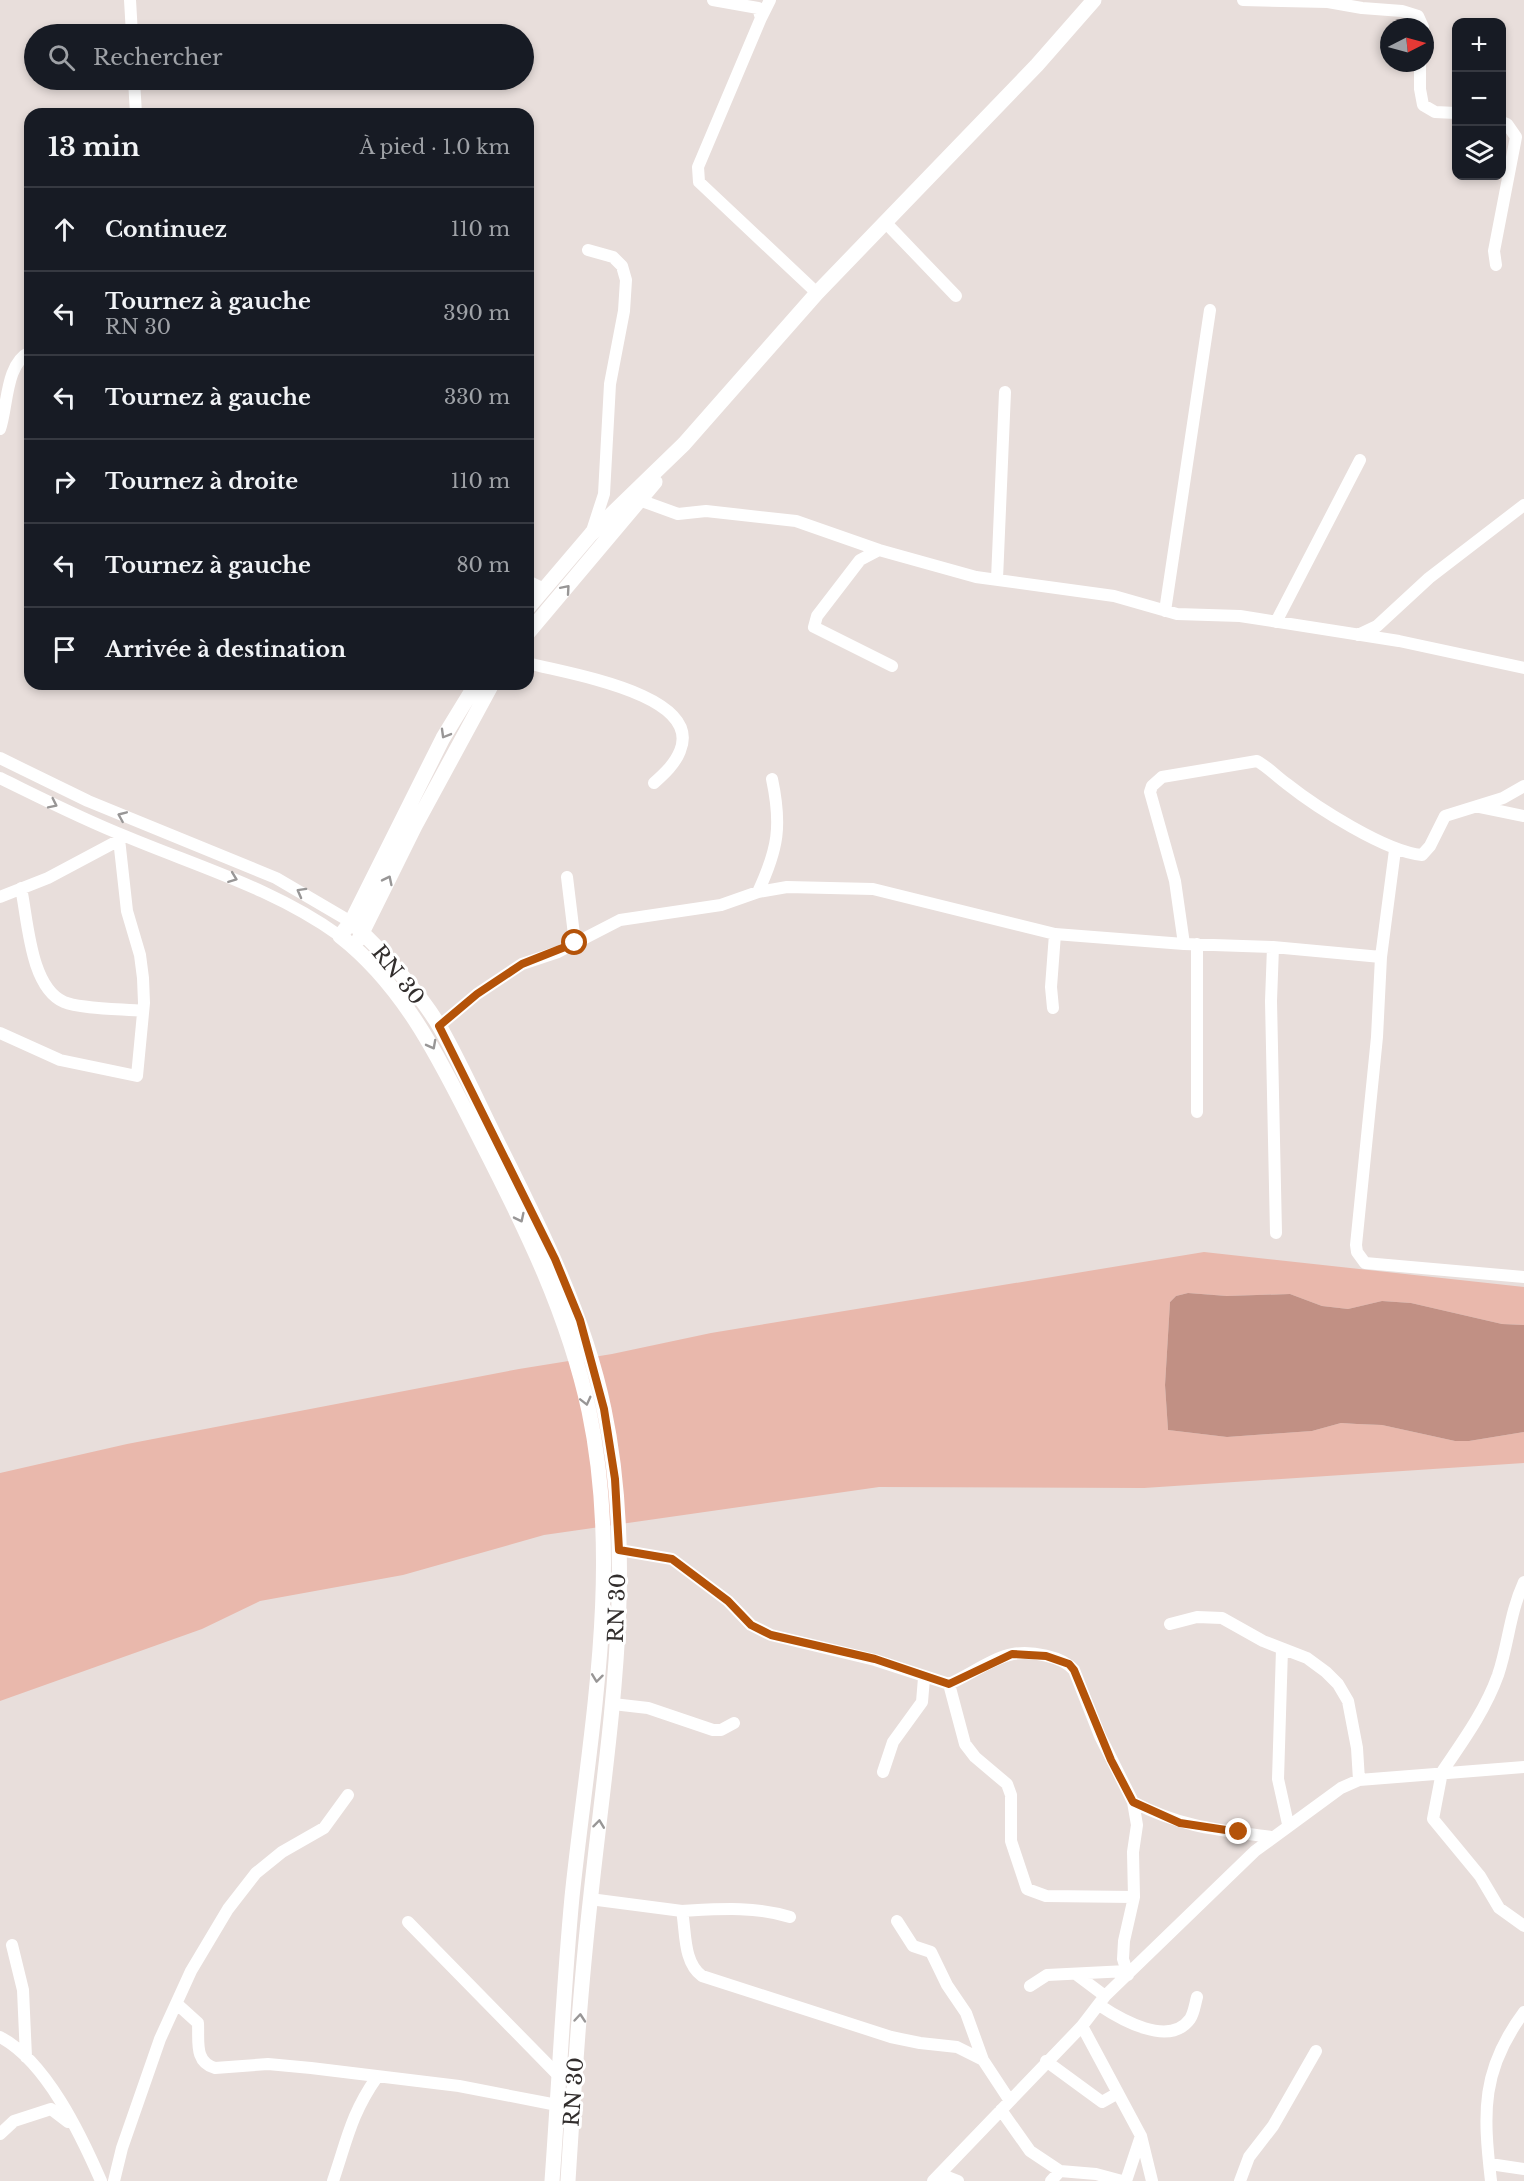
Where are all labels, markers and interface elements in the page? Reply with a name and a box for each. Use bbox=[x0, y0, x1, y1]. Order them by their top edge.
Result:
north arrow bbox=[1380, 18, 1434, 72]
map controls bbox=[1452, 18, 1506, 180]
button: + bbox=[1452, 18, 1506, 72]
search box bbox=[24, 24, 534, 90]
icon: search bbox=[45, 41, 78, 74]
text: Rechercher bbox=[93, 44, 223, 71]
button: − bbox=[1452, 72, 1506, 126]
button: layers bbox=[1452, 126, 1506, 180]
text: 13 min bbox=[48, 131, 140, 163]
text: À pied · 1.0 km bbox=[360, 135, 510, 159]
icon: ahead bbox=[48, 213, 81, 246]
text: Continuez bbox=[105, 216, 227, 243]
text: 110 m bbox=[451, 217, 510, 241]
text: Tournez à gauche bbox=[105, 288, 311, 315]
icon: left bbox=[48, 297, 81, 330]
text: 390 m bbox=[443, 301, 510, 325]
text: RN 30 bbox=[105, 315, 171, 339]
icon: left bbox=[48, 381, 81, 414]
text: Tournez à gauche bbox=[105, 384, 311, 411]
text: 330 m bbox=[444, 385, 510, 409]
icon: right bbox=[48, 465, 81, 498]
text: Tournez à droite bbox=[105, 468, 298, 495]
text: 110 m bbox=[451, 469, 510, 493]
icon: left bbox=[48, 549, 81, 582]
text: Tournez à gauche bbox=[105, 552, 311, 579]
text: 80 m bbox=[456, 553, 510, 577]
one-way arrow bbox=[559, 585, 570, 596]
icon: arrive bbox=[48, 633, 81, 666]
text: Arrivée à destination bbox=[105, 636, 346, 663]
one-way arrow bbox=[441, 728, 453, 738]
one-way arrow bbox=[46, 796, 57, 808]
one-way arrow bbox=[117, 811, 128, 823]
one-way arrow bbox=[227, 871, 238, 884]
one-way arrow bbox=[381, 876, 393, 887]
one-way arrow bbox=[297, 888, 307, 899]
route start bbox=[561, 929, 587, 955]
street label: RN 30 bbox=[366, 940, 430, 1010]
one-way arrow bbox=[424, 1038, 436, 1049]
one-way arrow bbox=[513, 1212, 524, 1223]
one-way arrow bbox=[579, 1396, 592, 1406]
street label: RN 30 bbox=[603, 1573, 631, 1643]
one-way arrow bbox=[591, 1674, 604, 1683]
route end bbox=[1225, 1818, 1251, 1844]
one-way arrow bbox=[592, 1819, 605, 1828]
one-way arrow bbox=[573, 2013, 586, 2022]
street label: RN 30 bbox=[559, 2056, 589, 2128]

